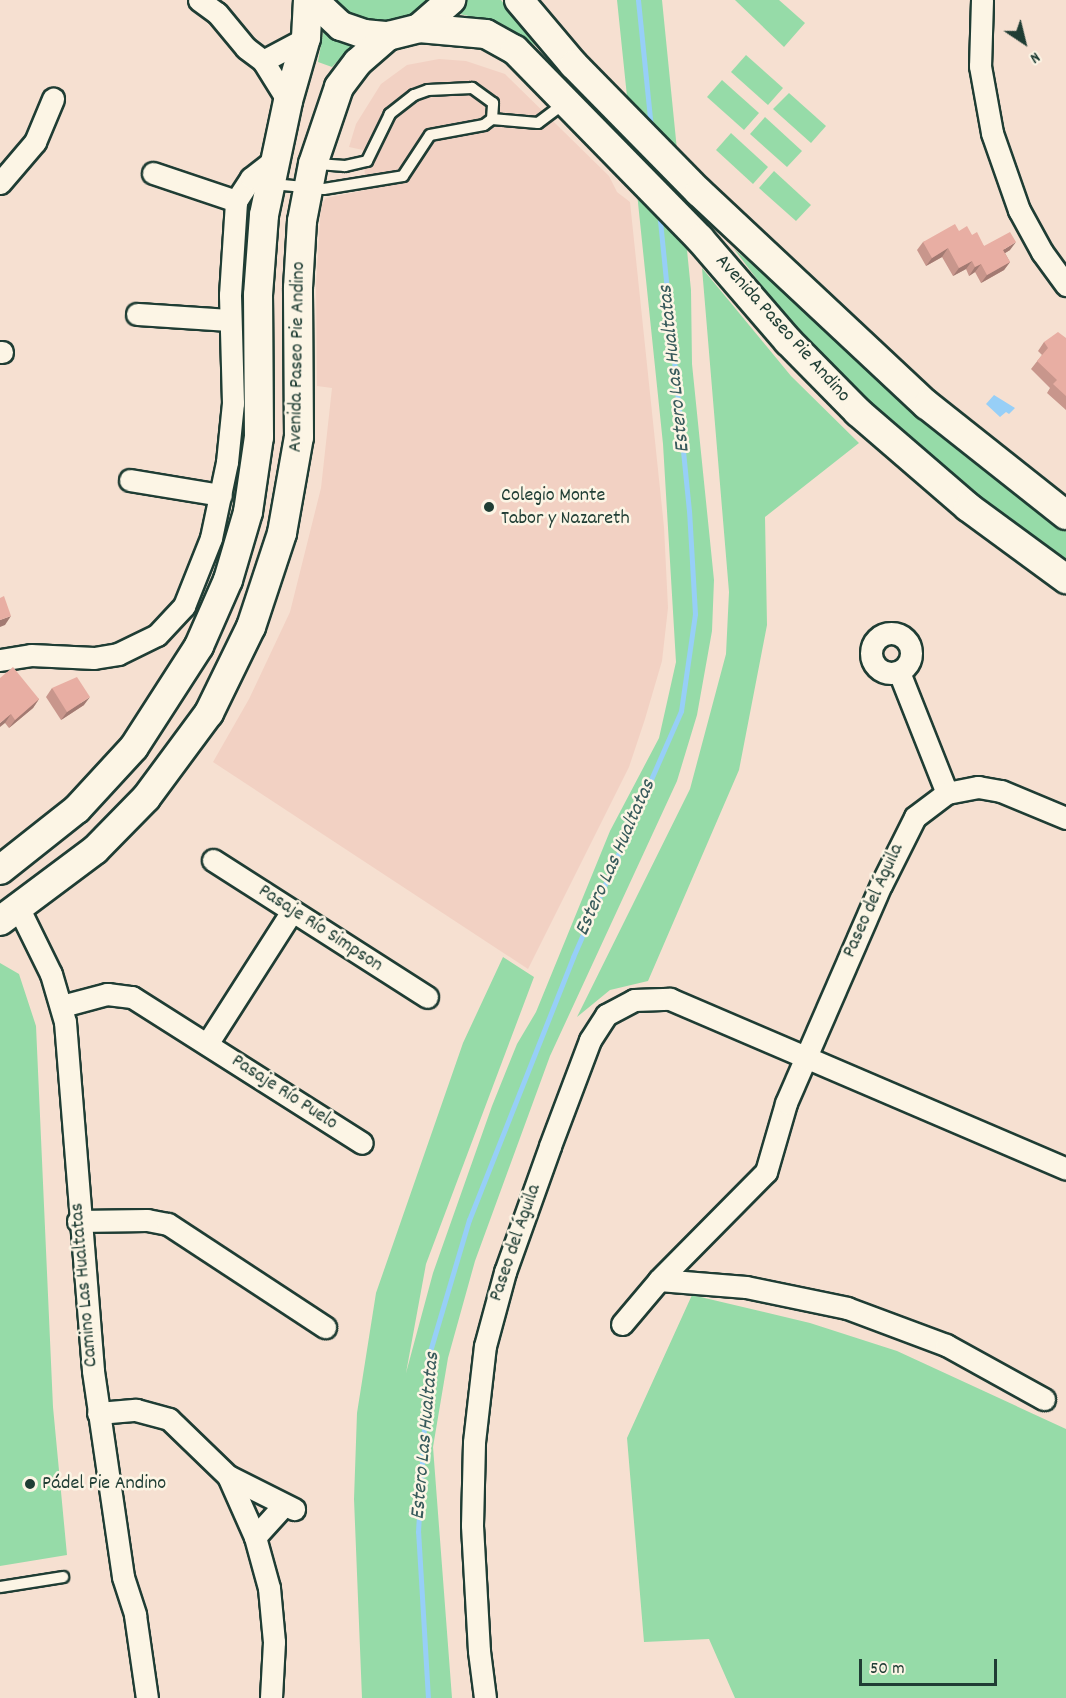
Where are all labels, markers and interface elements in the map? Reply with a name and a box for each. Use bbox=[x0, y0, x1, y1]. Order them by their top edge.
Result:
north arrow bbox=[994, 12, 1054, 72]
text: N bbox=[1025, 45, 1044, 69]
street label: Avenida Paseo Pie Andino bbox=[709, 250, 855, 408]
street label: Avenida Paseo Pie Andino bbox=[284, 261, 312, 453]
water label: Estero Las Hualtatas bbox=[654, 284, 696, 454]
place label: Colegio Monte Tabor y Nazareth bbox=[501, 484, 630, 531]
marker: Colegio Monte Tabor y Nazareth bbox=[482, 500, 496, 514]
water label: Estero Las Hualtatas bbox=[570, 776, 662, 940]
street label: Paseo del Águila bbox=[838, 840, 910, 962]
street label: Pasaje Río Simpson bbox=[253, 880, 387, 978]
street label: Pasaje Río Puelo bbox=[226, 1050, 342, 1136]
street label: Paseo del Águila bbox=[485, 1181, 547, 1305]
street label: Camino Las Hualtatas bbox=[66, 1202, 104, 1368]
water label: Estero Las Hualtatas bbox=[406, 1351, 446, 1521]
place label: Pádel Pie Andino bbox=[42, 1472, 166, 1496]
marker: Pádel Pie Andino bbox=[23, 1477, 37, 1491]
scale bar bbox=[862, 1647, 1000, 1685]
text: 50 m bbox=[870, 1657, 905, 1682]

